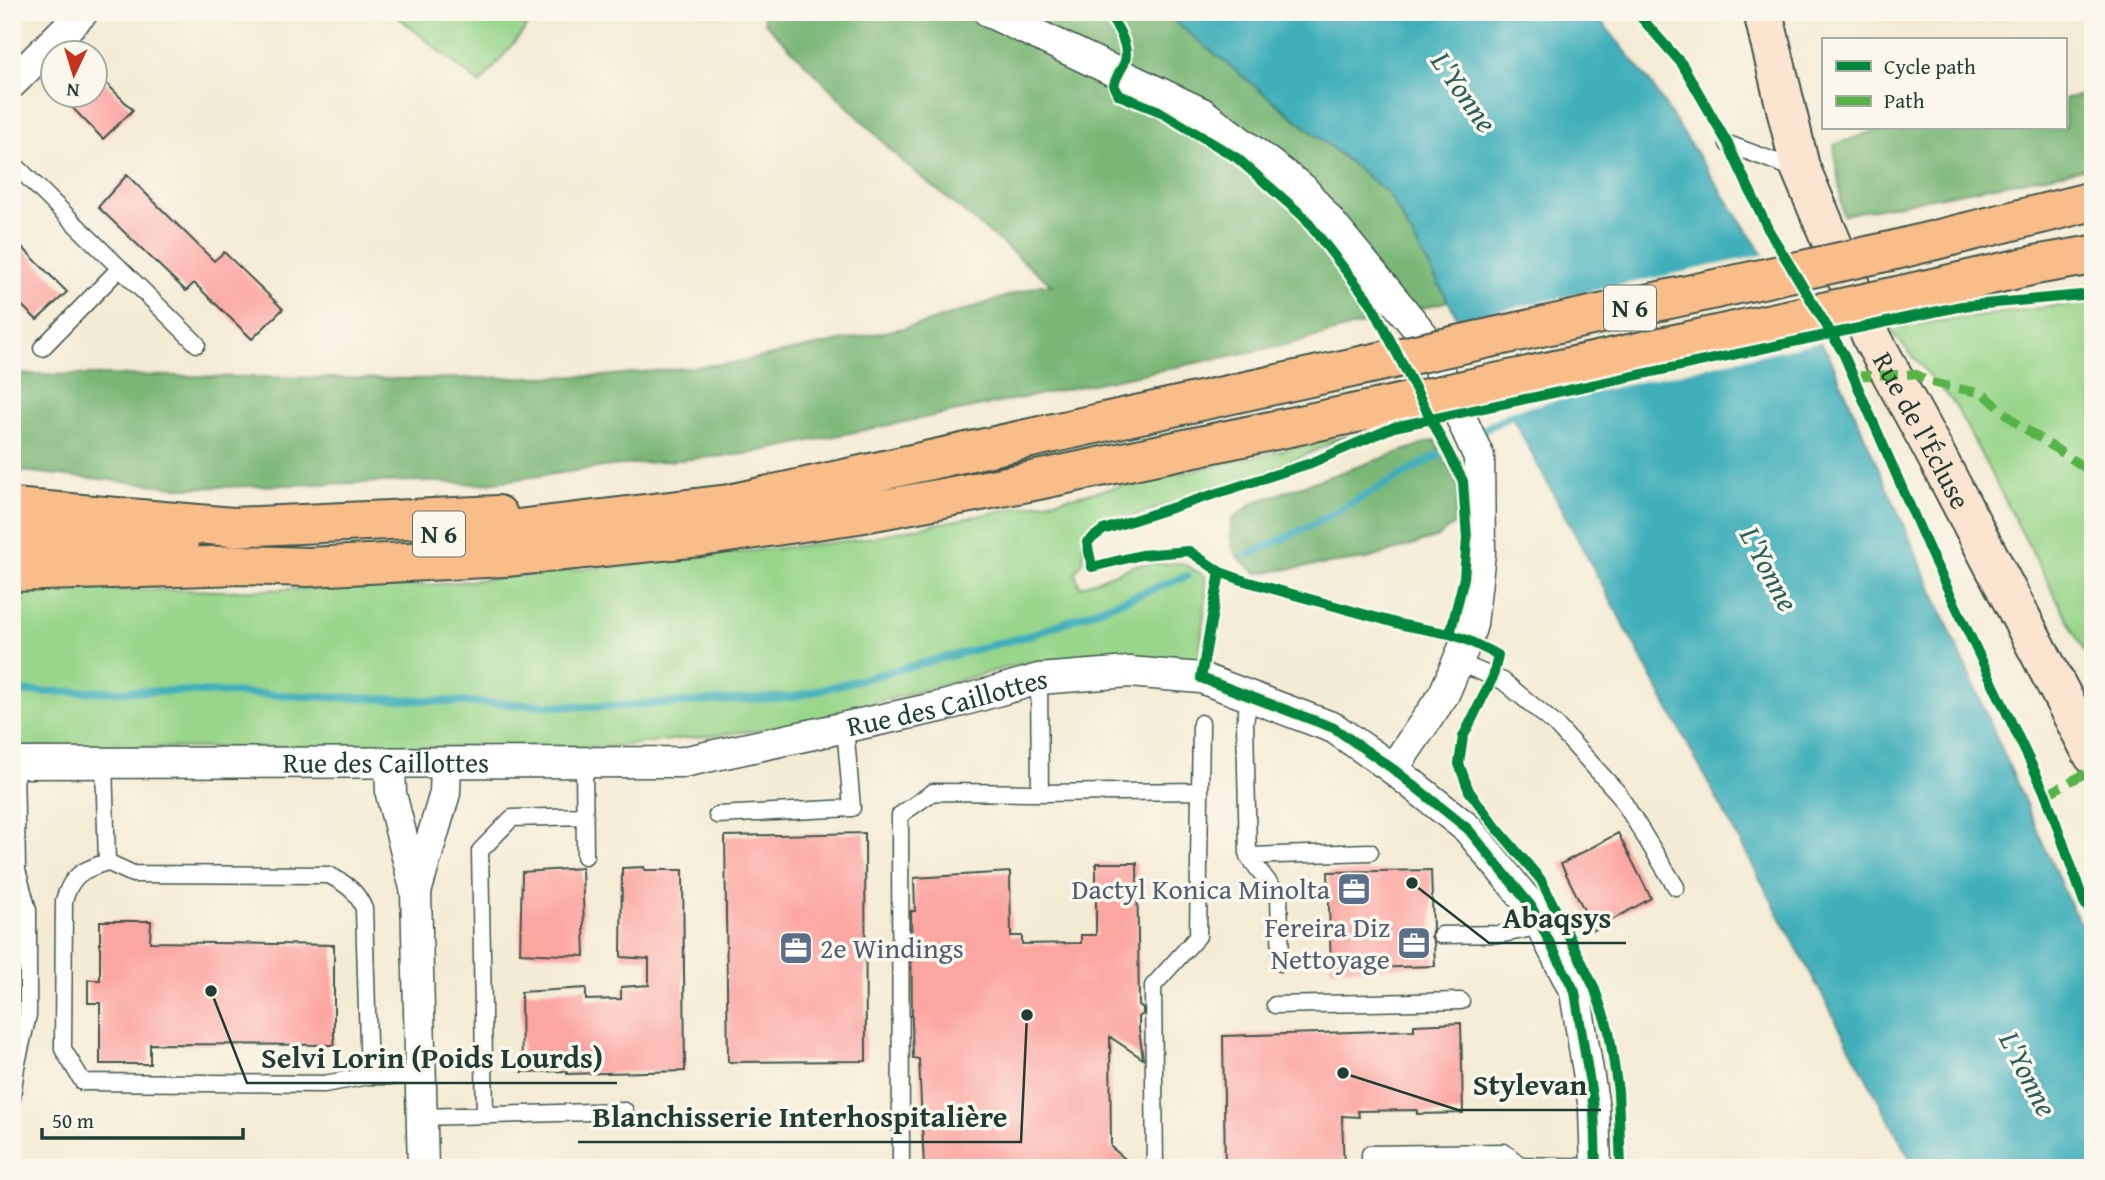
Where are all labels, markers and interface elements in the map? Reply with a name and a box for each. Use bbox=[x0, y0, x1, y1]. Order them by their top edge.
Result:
north arrow bbox=[38, 38, 108, 108]
legend bbox=[1822, 38, 2066, 130]
water label: L'Yonne bbox=[1420, 41, 1509, 141]
text: Cycle path bbox=[1884, 51, 1976, 82]
text: N bbox=[65, 77, 80, 105]
text: Path bbox=[1884, 85, 1925, 116]
road number: N 6 bbox=[1604, 286, 1656, 330]
street label: Rue de l'Écluse bbox=[1863, 344, 1982, 516]
road number: N 6 bbox=[413, 512, 465, 556]
water label: L'Yonne bbox=[1729, 517, 1811, 619]
street label: Rue des Caillottes bbox=[843, 657, 1049, 746]
street label: Rue des Caillottes bbox=[283, 741, 489, 783]
place label: Dactyl Konica Minolta bbox=[1071, 868, 1331, 909]
office icon: Dactyl Konica Minolta bbox=[1335, 870, 1373, 908]
callout: Abaqsys bbox=[1489, 892, 1626, 943]
text: Abaqsys bbox=[1503, 895, 1611, 939]
place label: Fereira Diz Nettoyage bbox=[1264, 906, 1390, 979]
office icon: Fereira Diz Nettoyage bbox=[1395, 924, 1433, 962]
place label: 2e Windings bbox=[820, 927, 964, 968]
office icon: 2e Windings bbox=[777, 929, 815, 967]
water label: L'Yonne bbox=[1988, 1022, 2069, 1124]
callout: Selvi Lorin (Poids Lourds) bbox=[247, 1032, 617, 1083]
text: Selvi Lorin (Poids Lourds) bbox=[261, 1035, 603, 1079]
callout: Stylevan bbox=[1458, 1059, 1601, 1110]
text: Stylevan bbox=[1473, 1062, 1587, 1106]
callout: Blanchisserie Interhospitalière bbox=[578, 1091, 1021, 1142]
text: Blanchisserie Interhospitalière bbox=[592, 1094, 1008, 1138]
scale bar bbox=[42, 1096, 243, 1140]
text: 50 m bbox=[52, 1105, 94, 1136]

